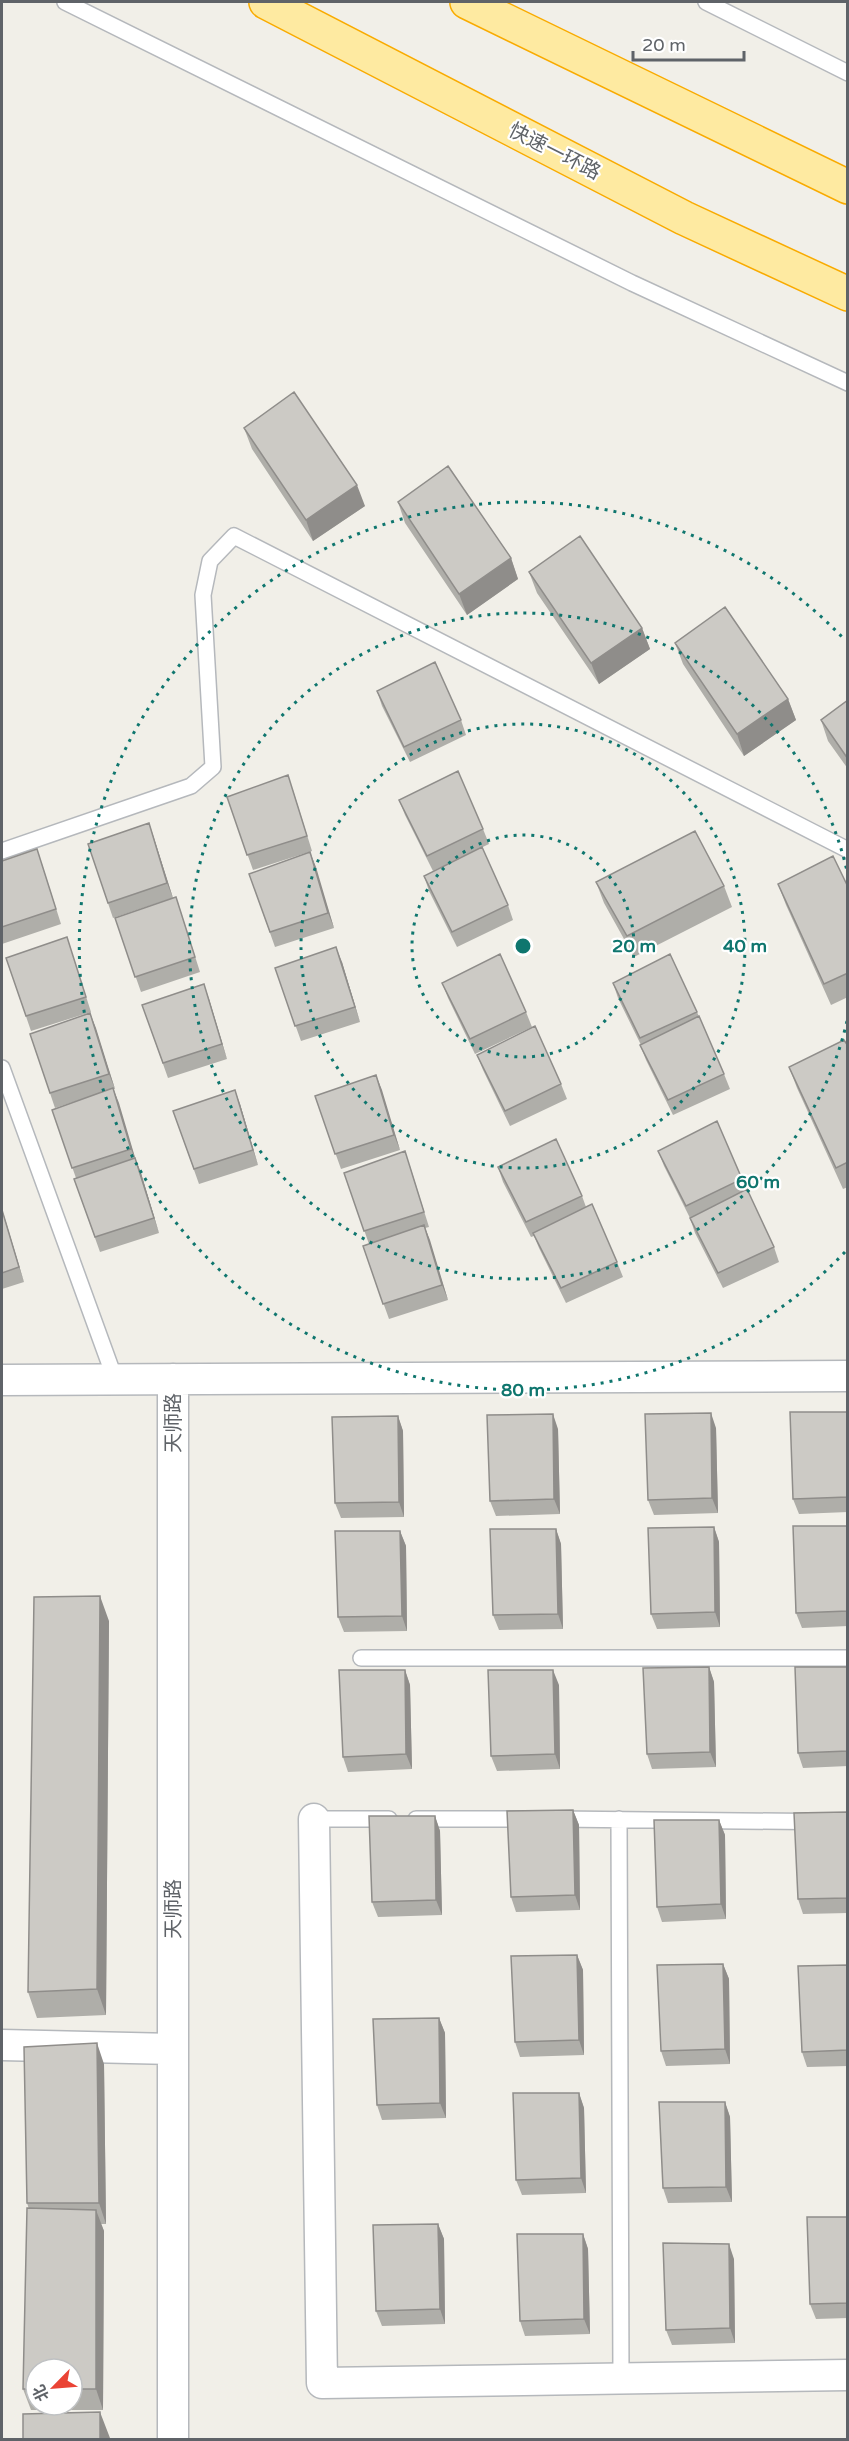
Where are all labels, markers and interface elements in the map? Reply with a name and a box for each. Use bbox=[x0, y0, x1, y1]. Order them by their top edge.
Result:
scale bar bbox=[633, 24, 744, 62]
text: 20 m bbox=[642, 34, 686, 56]
street label: 快速一环路 bbox=[505, 118, 605, 185]
text: 20 m bbox=[612, 935, 656, 957]
text: 40 m bbox=[723, 935, 767, 957]
centre of rings bbox=[513, 936, 533, 956]
text: 60 m bbox=[736, 1171, 780, 1193]
text: 80 m bbox=[501, 1379, 545, 1401]
street label: 天师路 bbox=[162, 1393, 186, 1453]
street label: 天师路 bbox=[162, 1879, 186, 1939]
north arrow bbox=[24, 2357, 84, 2417]
text: 北 bbox=[29, 2381, 54, 2404]

